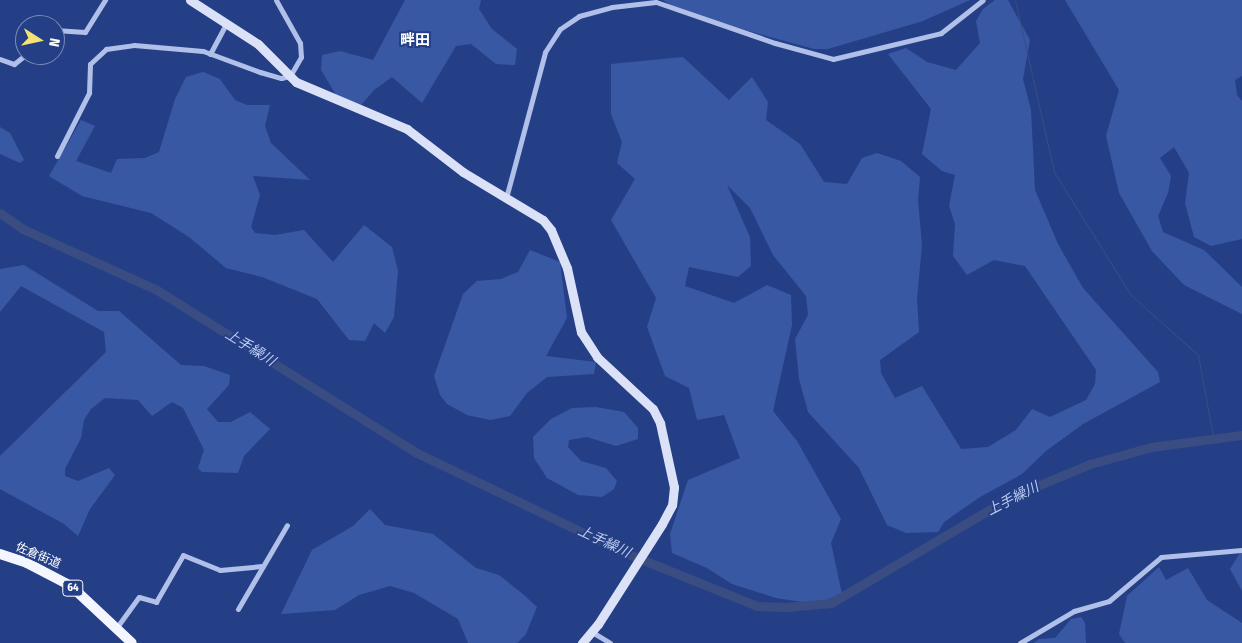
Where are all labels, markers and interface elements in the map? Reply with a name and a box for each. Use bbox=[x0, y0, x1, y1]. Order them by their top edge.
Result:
north arrow bbox=[15, 15, 65, 65]
district label: 畔田 bbox=[400, 32, 430, 50]
text: N bbox=[45, 37, 63, 48]
water label: 上手繰川 bbox=[222, 326, 278, 370]
water label: 上手繰川 bbox=[984, 479, 1042, 519]
water label: 上手繰川 bbox=[575, 523, 633, 561]
street label: 佐倉街道 bbox=[13, 540, 63, 572]
road number: 64 bbox=[62, 580, 84, 596]

